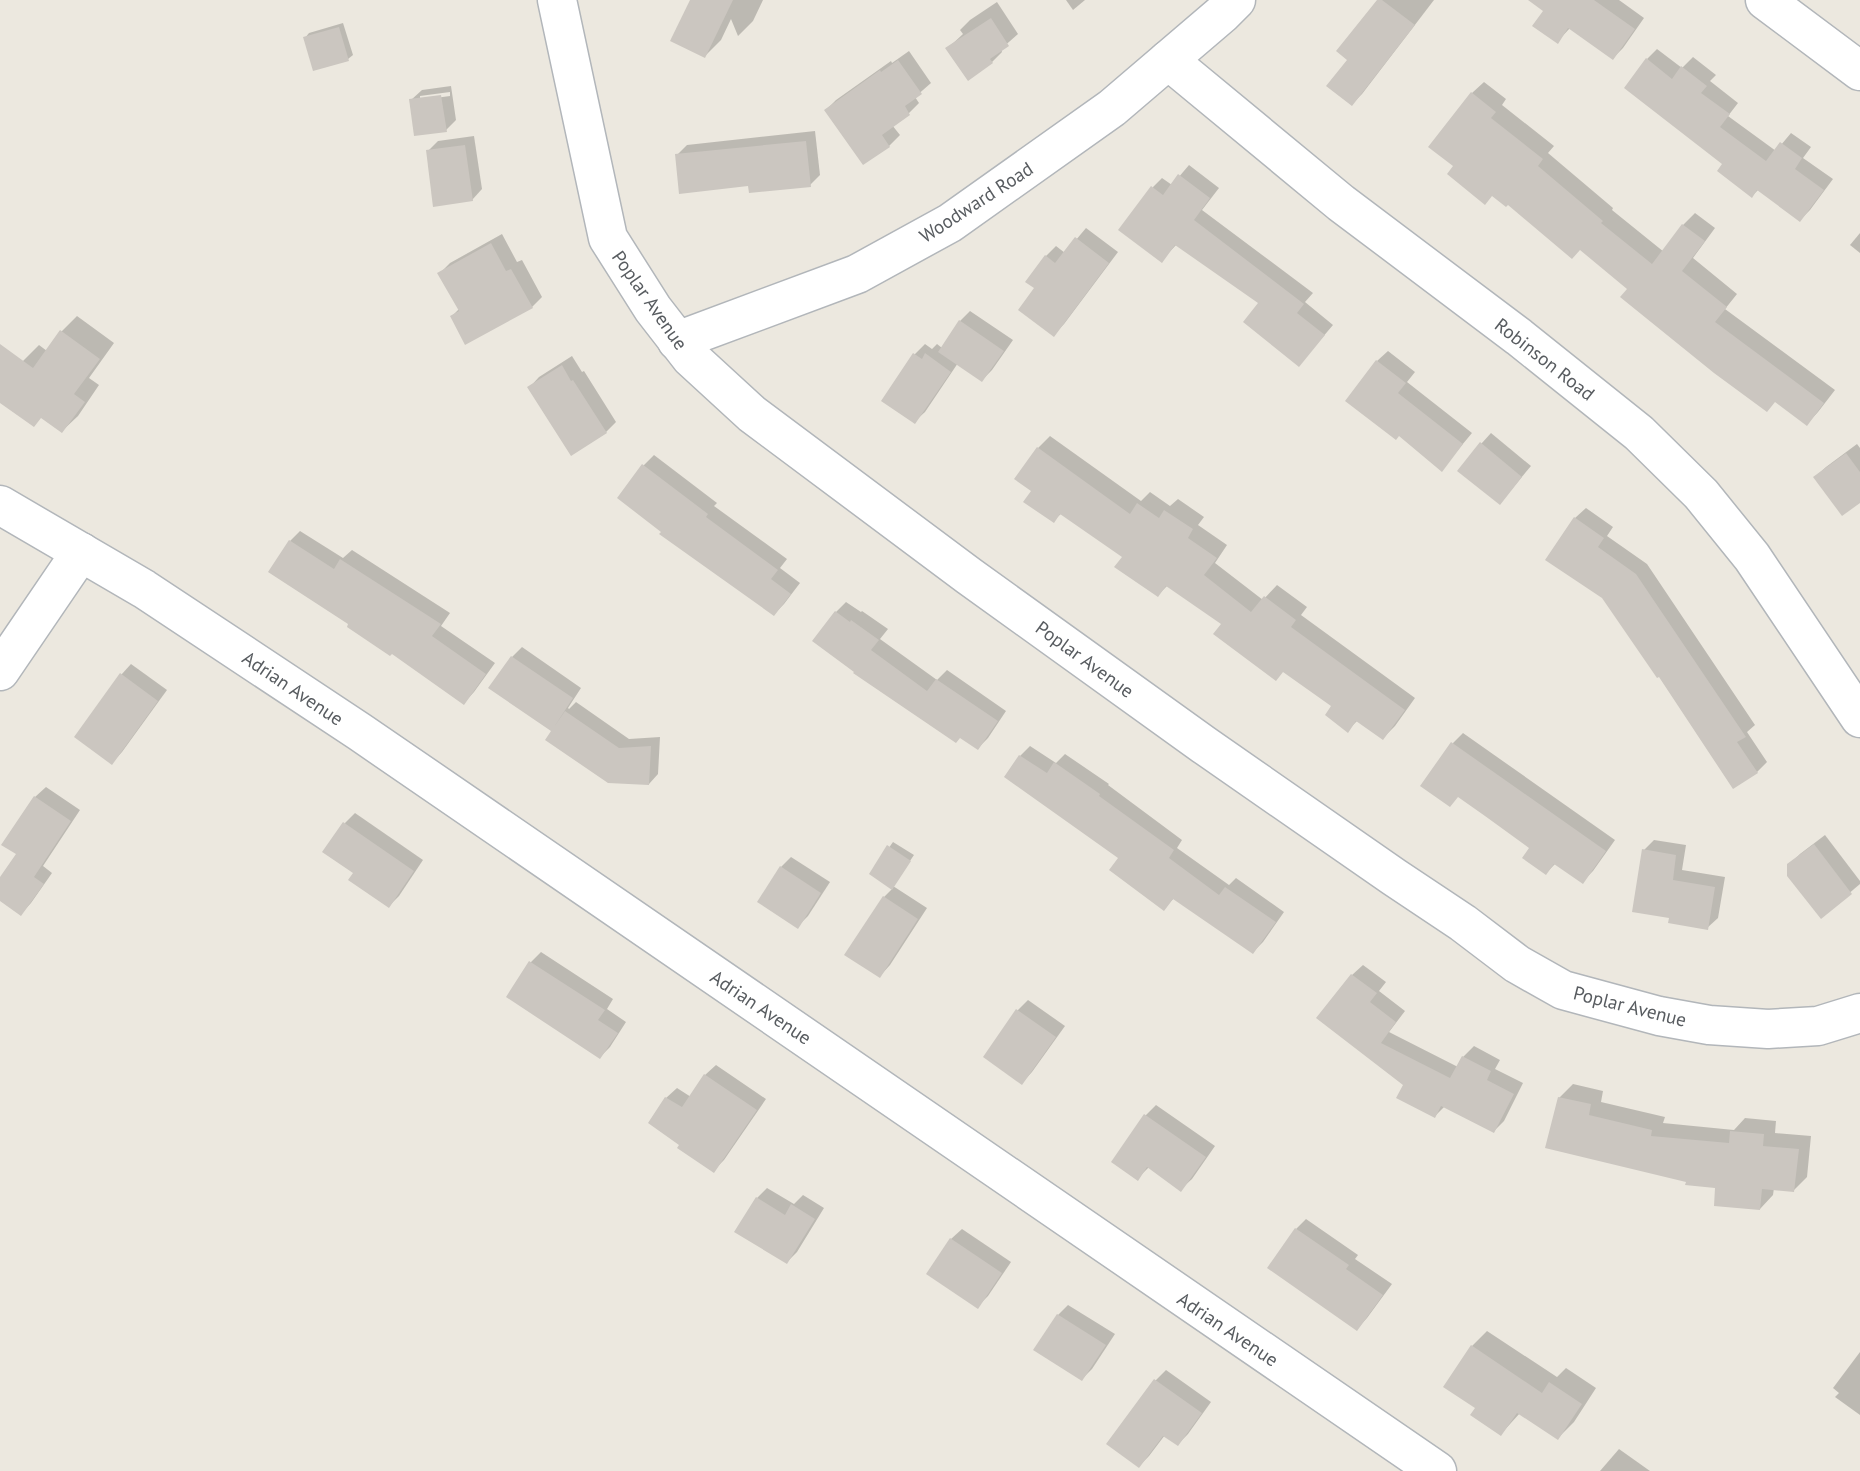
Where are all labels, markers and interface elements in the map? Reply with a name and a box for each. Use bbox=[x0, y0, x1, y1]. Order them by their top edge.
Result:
street label: Woodward Road bbox=[915, 156, 1037, 248]
street label: Poplar Avenue bbox=[607, 246, 693, 354]
street label: Robinson Road bbox=[1490, 313, 1600, 405]
street label: Poplar Avenue bbox=[1031, 615, 1139, 703]
street label: Adrian Avenue bbox=[238, 645, 348, 731]
street label: Adrian Avenue bbox=[706, 964, 816, 1050]
street label: Poplar Avenue bbox=[1571, 980, 1689, 1032]
street label: Adrian Avenue bbox=[1173, 1286, 1283, 1372]

